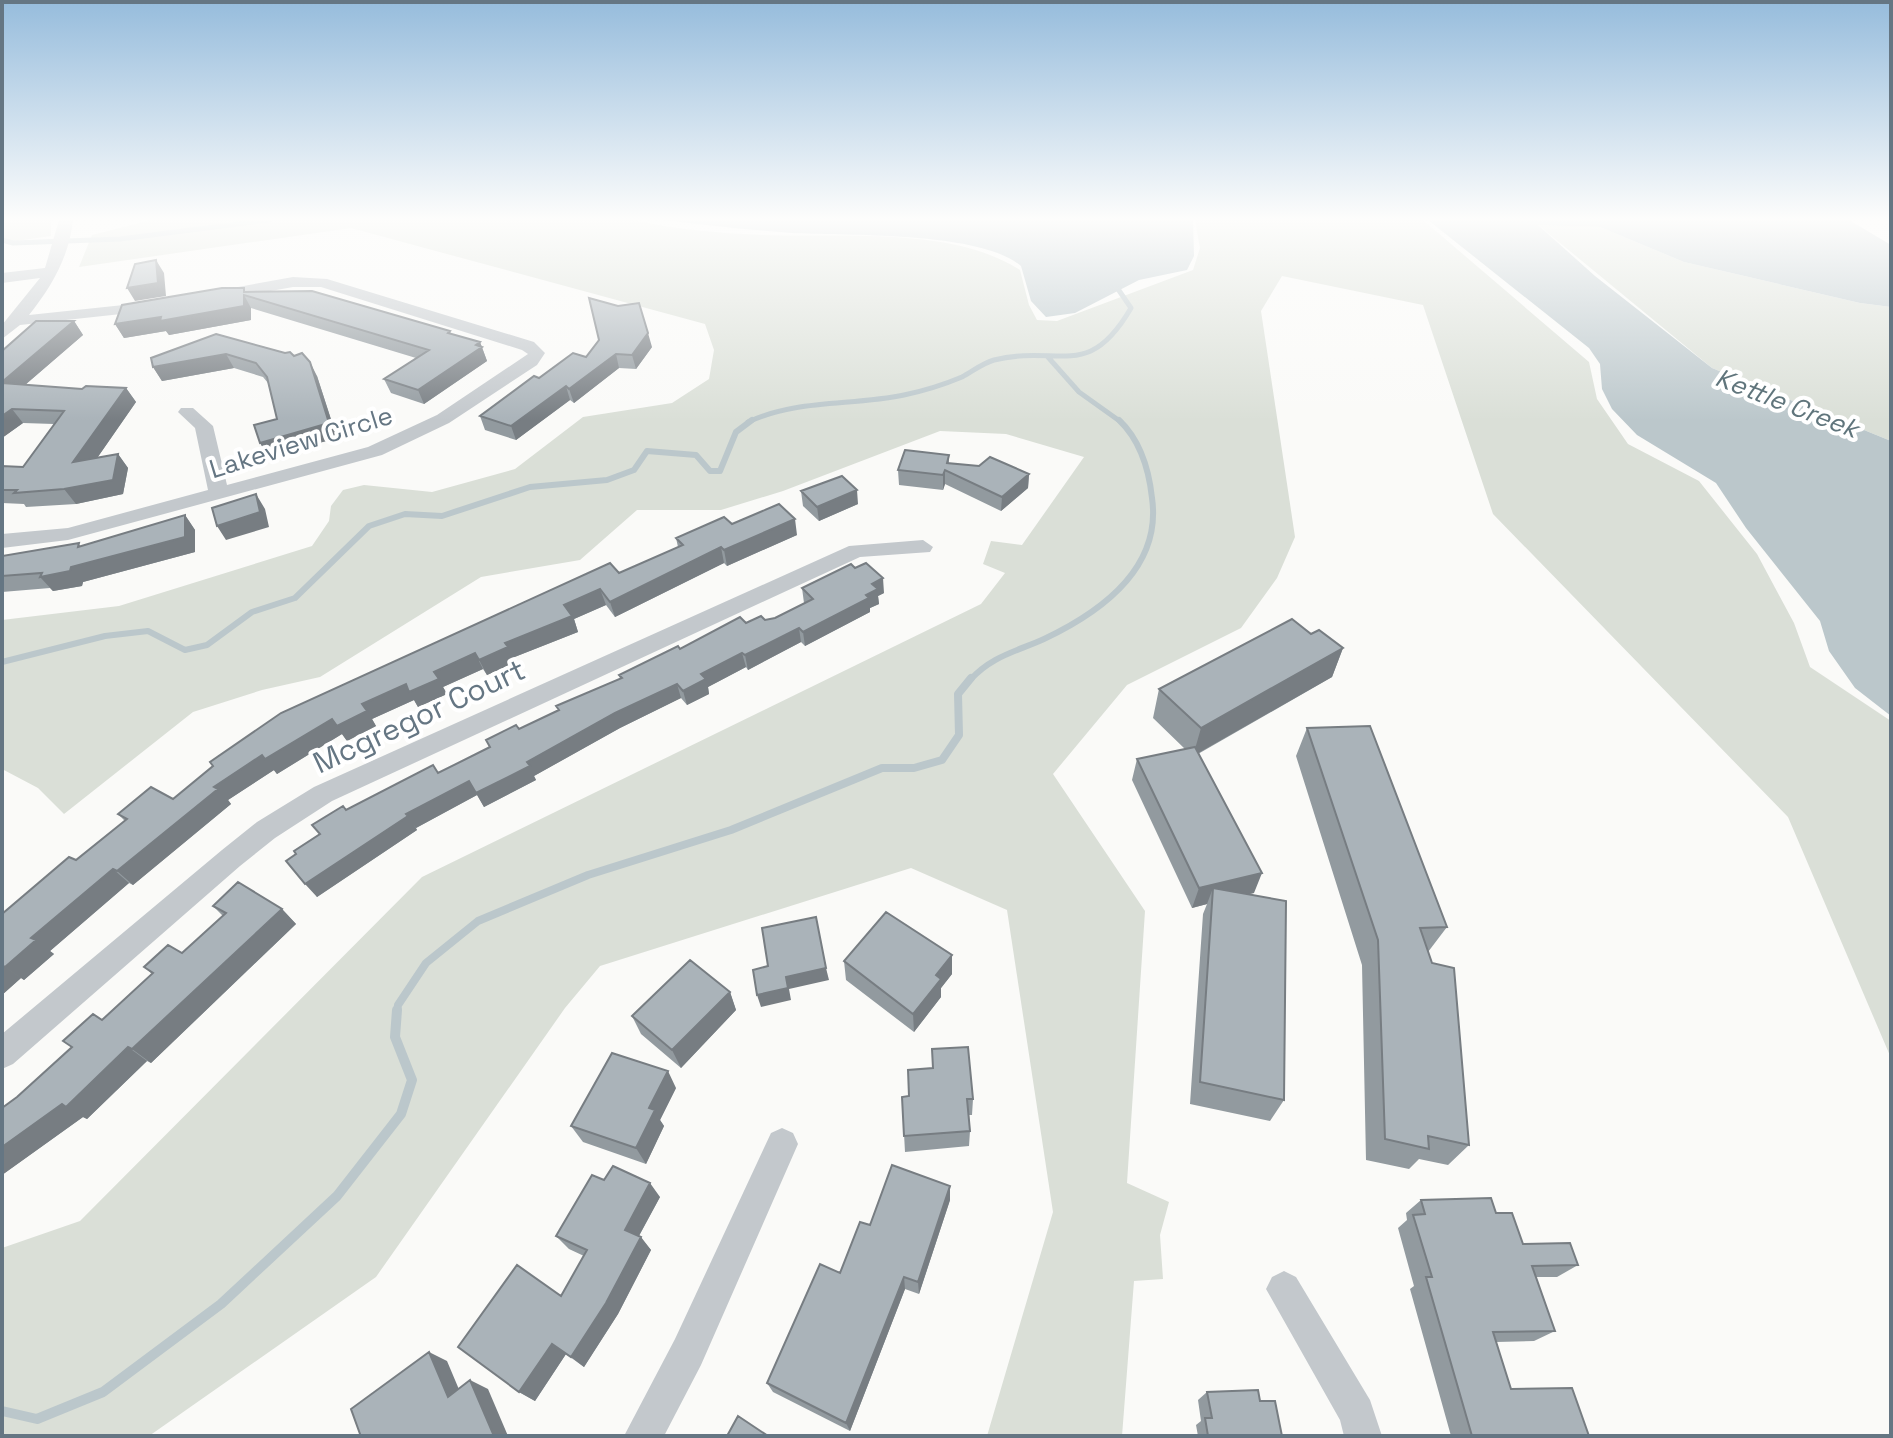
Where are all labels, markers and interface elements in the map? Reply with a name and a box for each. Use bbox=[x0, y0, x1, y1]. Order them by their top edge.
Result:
water label: Kettle Creek bbox=[1711, 360, 1866, 447]
street label: Lakeview Circle bbox=[205, 398, 397, 486]
street label: Mcgregor Court bbox=[307, 650, 531, 782]

